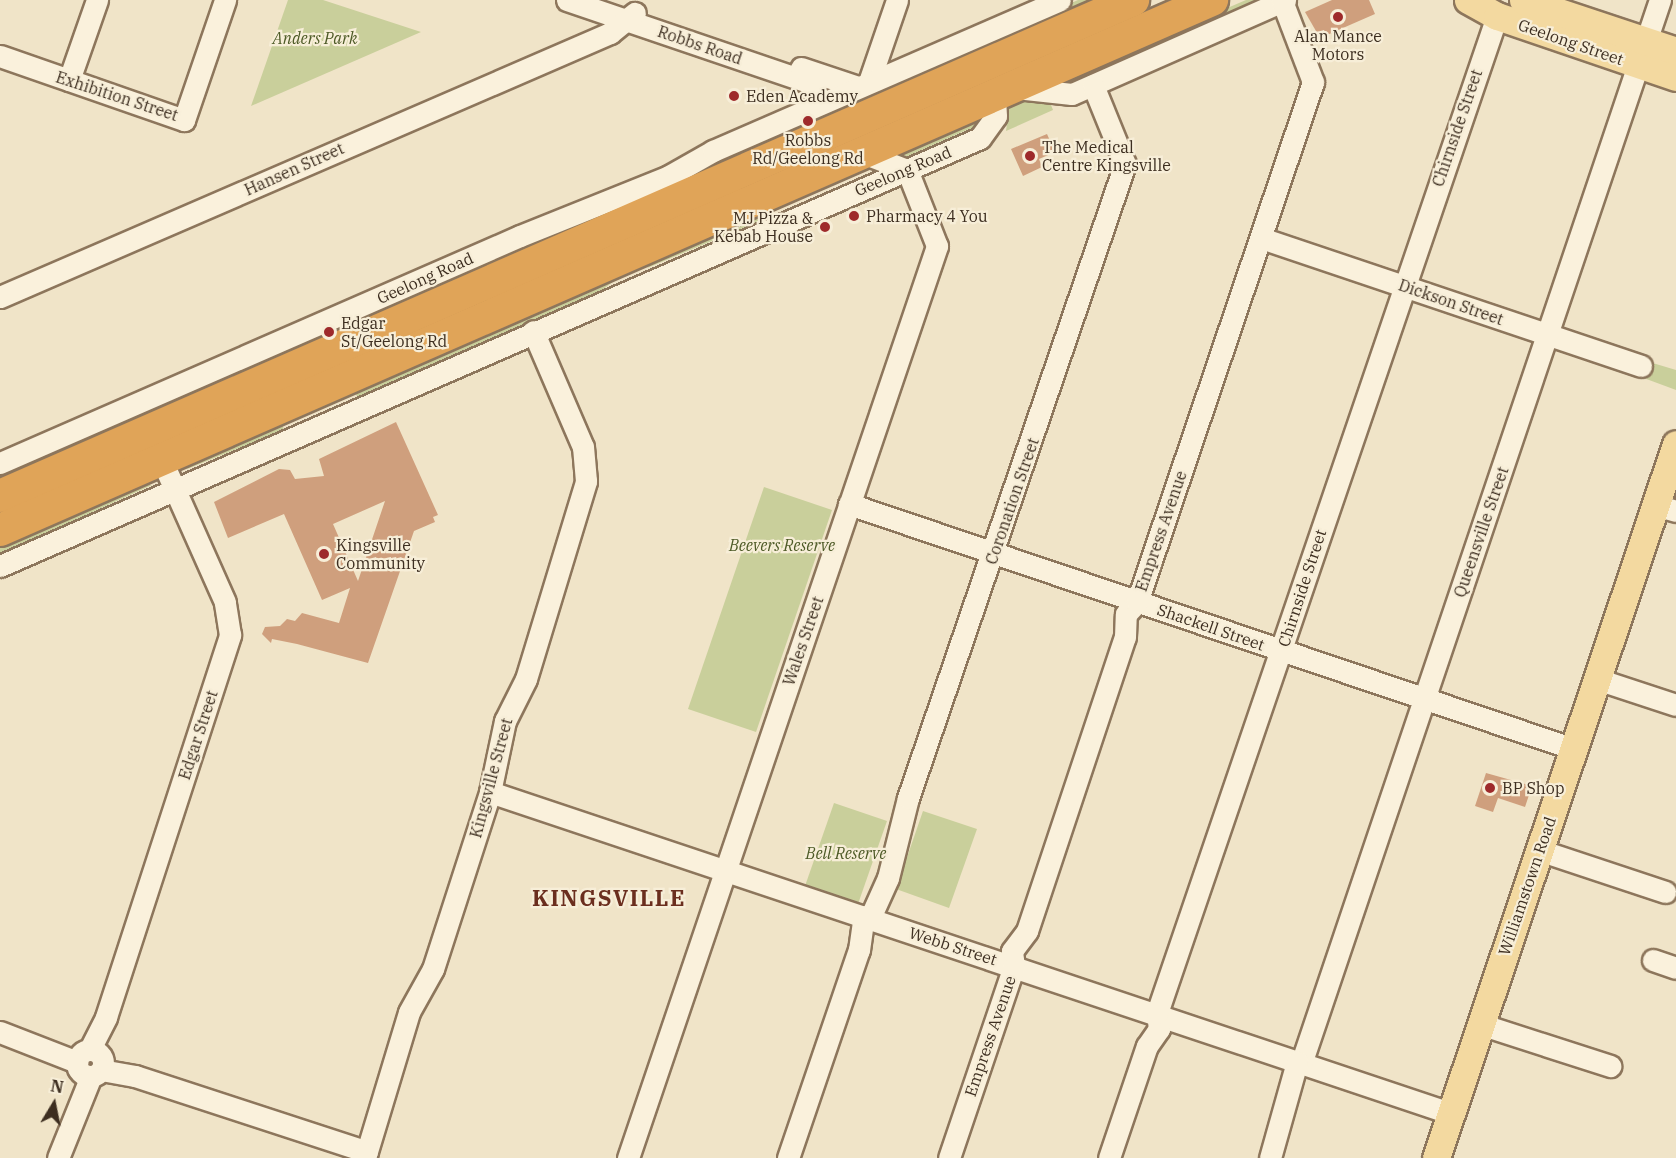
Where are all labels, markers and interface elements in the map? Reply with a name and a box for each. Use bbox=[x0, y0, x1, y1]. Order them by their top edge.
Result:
marker: Alan Mance Motors bbox=[1331, 10, 1345, 24]
street label: Geelong Street bbox=[1516, 15, 1626, 69]
street label: Robbs Road bbox=[655, 22, 745, 68]
place label: Alan Mance Motors bbox=[1294, 26, 1382, 64]
park label: Anders Park bbox=[273, 28, 357, 48]
street label: Exhibition Street bbox=[53, 67, 181, 125]
street label: Chirnside Street bbox=[1428, 67, 1486, 189]
place label: Eden Academy bbox=[746, 86, 858, 106]
marker: Eden Academy bbox=[727, 89, 741, 103]
marker: Robbs Rd/Geelong Rd bbox=[801, 114, 815, 128]
place label: Robbs Rd/Geelong Rd bbox=[752, 130, 864, 168]
place label: The Medical Centre Kingsville bbox=[1042, 137, 1171, 175]
street label: Hansen Street bbox=[241, 139, 347, 199]
street label: Geelong Road bbox=[852, 142, 954, 200]
marker: The Medical Centre Kingsville bbox=[1023, 149, 1037, 163]
place label: Pharmacy 4 You bbox=[866, 206, 988, 226]
place label: MJ Pizza & Kebab House bbox=[714, 208, 813, 246]
marker: Pharmacy 4 You bbox=[847, 209, 861, 223]
marker: MJ Pizza & Kebab House bbox=[818, 220, 832, 234]
street label: Geelong Road bbox=[374, 248, 476, 308]
street label: Dickson Street bbox=[1396, 275, 1506, 329]
place label: Edgar St/Geelong Rd bbox=[341, 313, 447, 351]
marker: Edgar St/Geelong Rd bbox=[322, 325, 336, 339]
street label: Coronation Street bbox=[981, 435, 1043, 567]
street label: Queensville Street bbox=[1450, 464, 1512, 600]
street label: Empress Avenue bbox=[1131, 468, 1191, 594]
street label: Chirnside Street bbox=[1274, 527, 1330, 649]
place label: Kingsville Community bbox=[336, 535, 425, 573]
park label: Beevers Reserve bbox=[729, 535, 835, 555]
marker: Kingsville Community bbox=[317, 547, 331, 561]
street label: Wales Street bbox=[779, 594, 827, 688]
street label: Shackell Street bbox=[1155, 600, 1267, 654]
street label: Edgar Street bbox=[175, 688, 221, 782]
street label: Kingsville Street bbox=[466, 716, 516, 840]
place label: BP Shop bbox=[1502, 778, 1565, 798]
marker: BP Shop bbox=[1483, 781, 1497, 795]
street label: Williamstown Road bbox=[1494, 814, 1560, 958]
park label: Bell Reserve bbox=[806, 843, 886, 863]
district label: KINGSVILLE bbox=[532, 885, 686, 911]
street label: Webb Street bbox=[907, 923, 999, 969]
street label: Empress Avenue bbox=[960, 973, 1020, 1099]
north arrow bbox=[24, 1074, 84, 1134]
text: N bbox=[49, 1075, 65, 1097]

